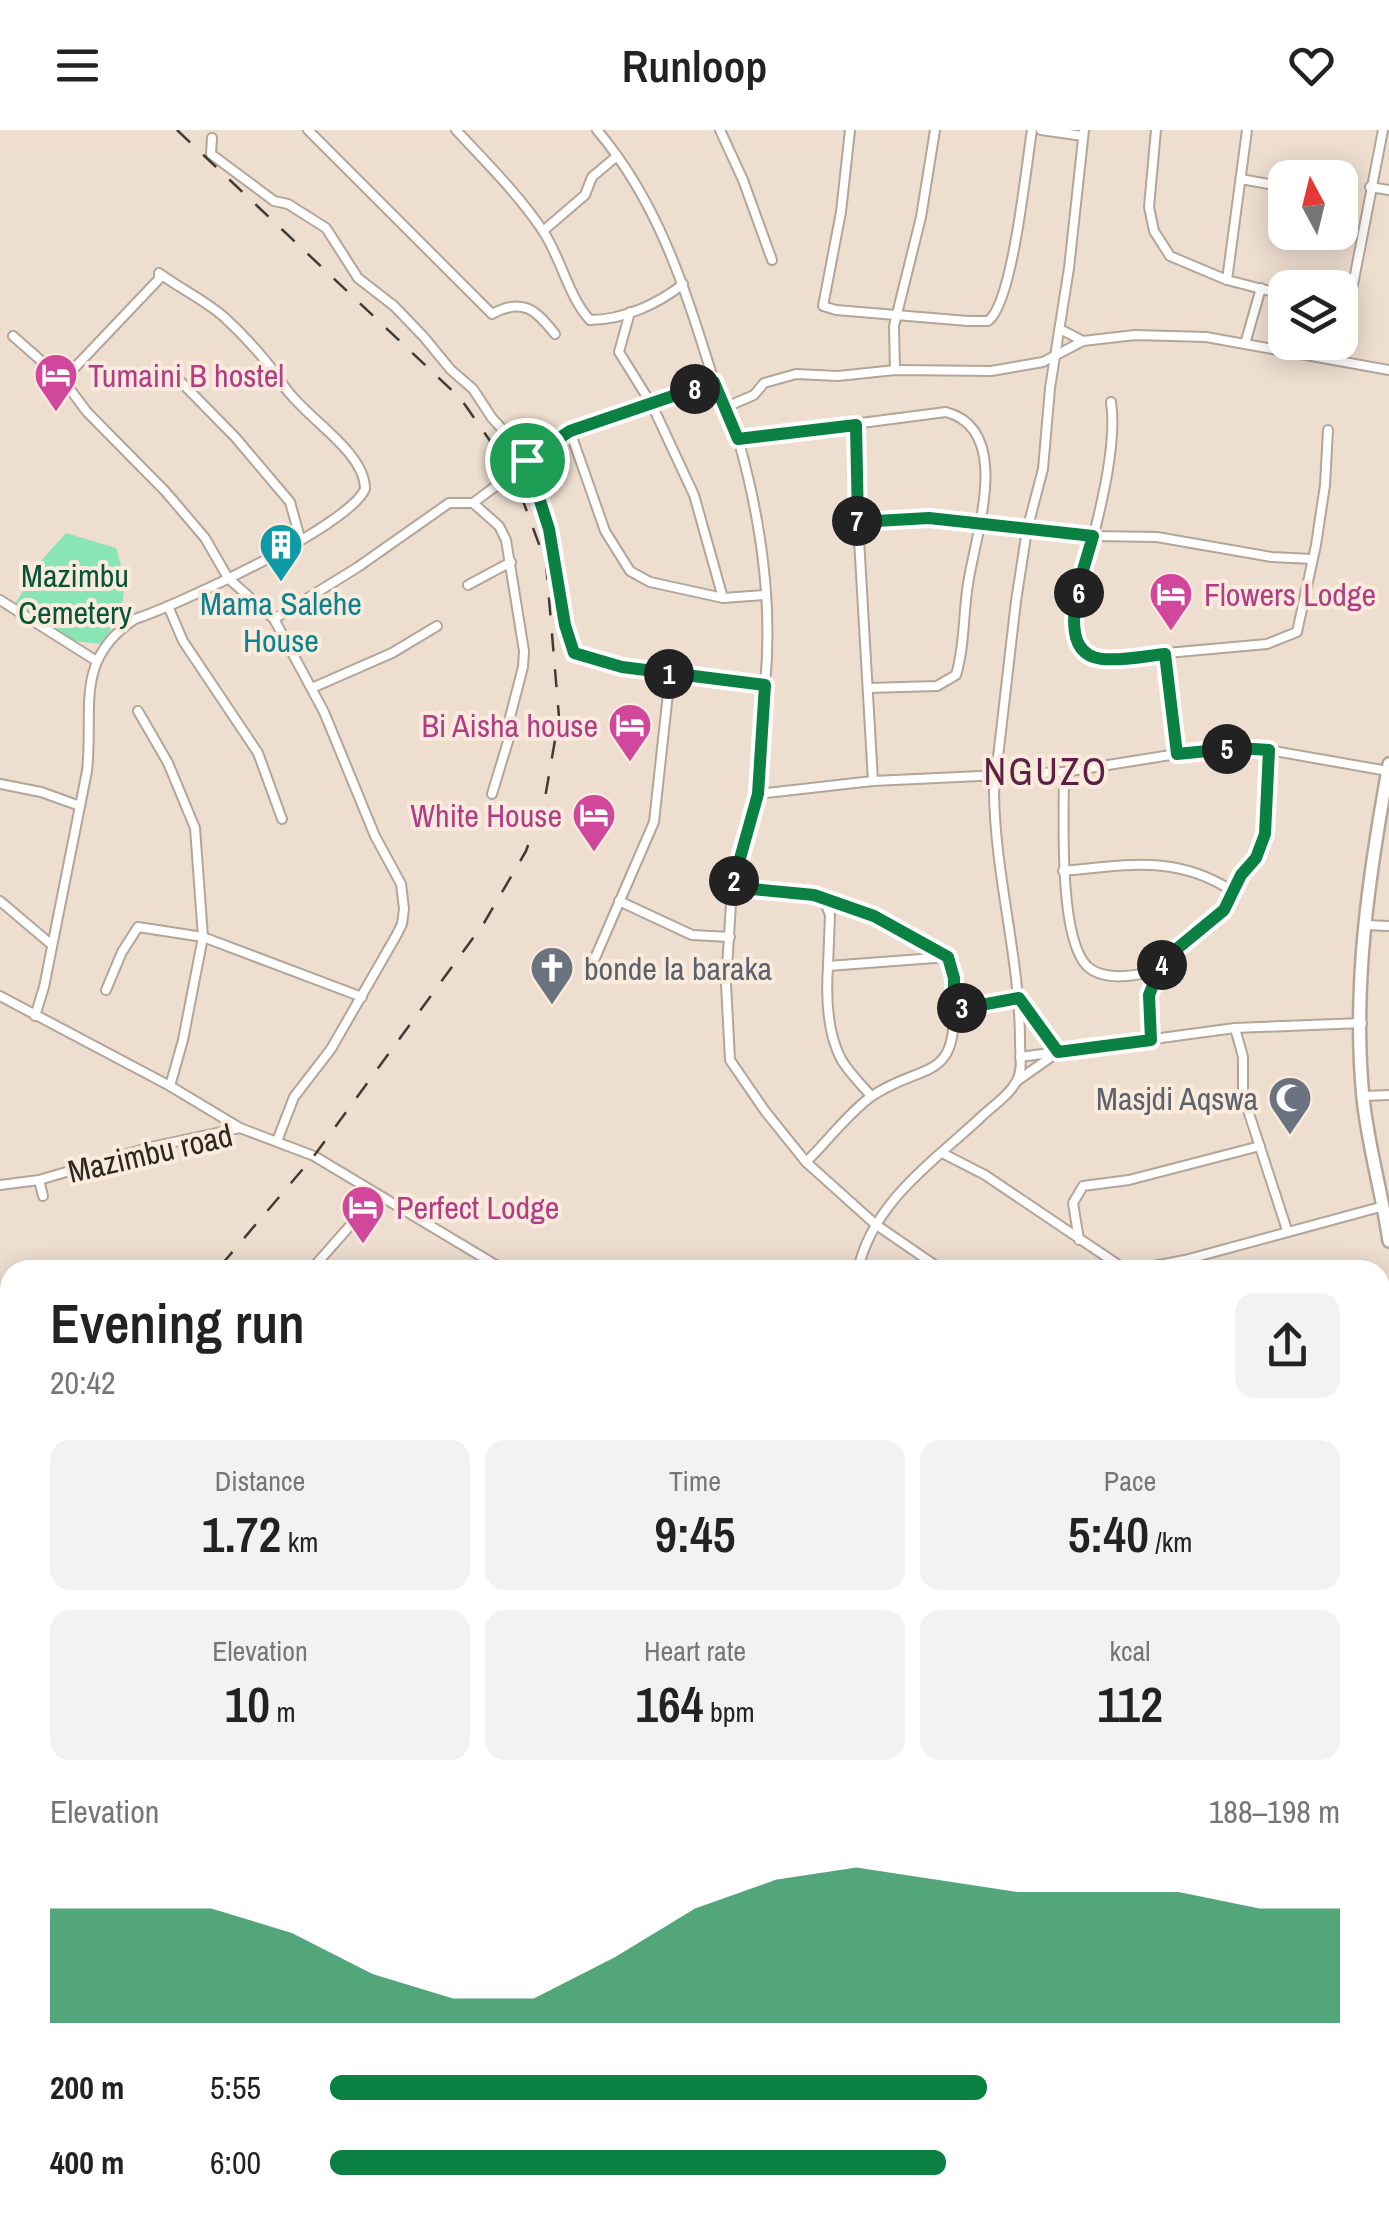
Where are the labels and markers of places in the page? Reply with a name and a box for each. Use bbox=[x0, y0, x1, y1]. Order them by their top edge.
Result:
hotel icon: Tumaini B hostel bbox=[33, 352, 79, 413]
place label: Tumaini B hostel bbox=[88, 354, 284, 397]
pin: 8 bbox=[670, 364, 720, 414]
pin bbox=[485, 418, 570, 503]
pin: 7 bbox=[832, 496, 882, 546]
building icon: Mama Salehe House bbox=[258, 522, 304, 583]
pin: 6 bbox=[1054, 568, 1104, 618]
hotel icon: Flowers Lodge bbox=[1148, 571, 1194, 632]
place label: Flowers Lodge bbox=[1204, 573, 1376, 616]
place label: Mama Salehe House bbox=[200, 582, 362, 662]
pin: 1 bbox=[644, 649, 694, 699]
hotel icon: Bi Aisha house bbox=[607, 702, 653, 763]
place label: Bi Aisha house bbox=[421, 704, 598, 747]
pin: 5 bbox=[1202, 724, 1252, 774]
hotel icon: White House bbox=[571, 792, 617, 853]
place label: White House bbox=[410, 794, 562, 837]
pin: 2 bbox=[709, 856, 759, 906]
pin: 4 bbox=[1137, 940, 1187, 990]
church icon: bonde la baraka bbox=[529, 945, 575, 1006]
place label: bonde la baraka bbox=[584, 947, 773, 990]
pin: 3 bbox=[937, 983, 987, 1033]
mosque icon: Masjdi Aqswa bbox=[1267, 1075, 1313, 1136]
place label: Masjdi Aqswa bbox=[1096, 1077, 1258, 1120]
hotel icon: Perfect Lodge bbox=[340, 1184, 386, 1245]
place label: Perfect Lodge bbox=[396, 1186, 559, 1229]

